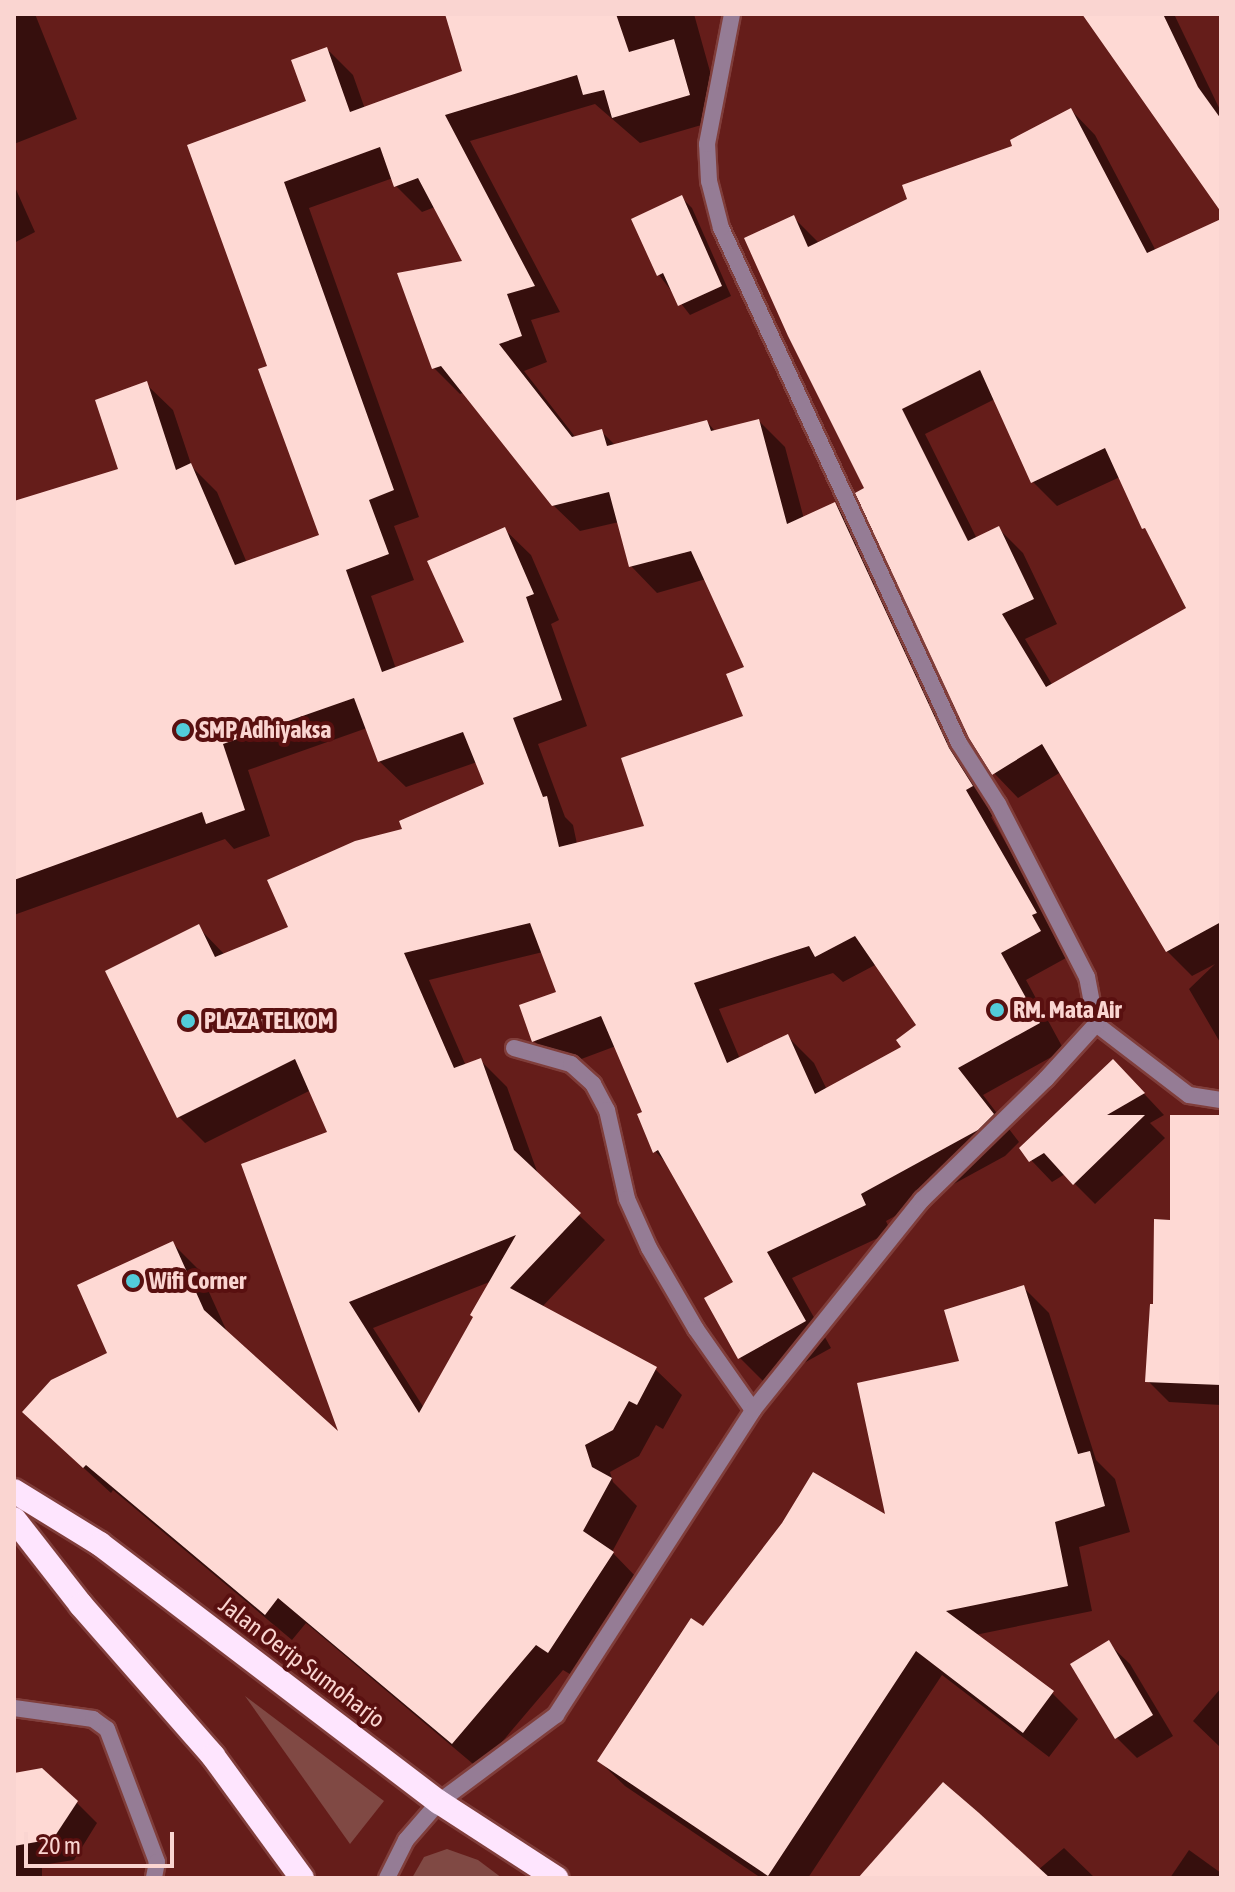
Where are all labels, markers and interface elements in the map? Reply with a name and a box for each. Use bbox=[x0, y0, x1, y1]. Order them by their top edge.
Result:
place label: SMP Adhiyaksa bbox=[199, 716, 332, 744]
marker: SMP Adhiyaksa bbox=[174, 721, 192, 739]
place label: RM. Mata Air bbox=[1013, 996, 1122, 1024]
marker: RM. Mata Air bbox=[988, 1001, 1006, 1019]
place label: PLAZA TELKOM bbox=[204, 1007, 334, 1035]
marker: PLAZA TELKOM bbox=[179, 1012, 197, 1030]
place label: Wifi Corner bbox=[149, 1267, 246, 1295]
marker: Wifi Corner bbox=[124, 1272, 142, 1290]
street label: Jalan Oerip Sumoharjo bbox=[213, 1590, 391, 1734]
scale bar bbox=[28, 1816, 178, 1866]
text: 20 m bbox=[38, 1832, 81, 1859]

